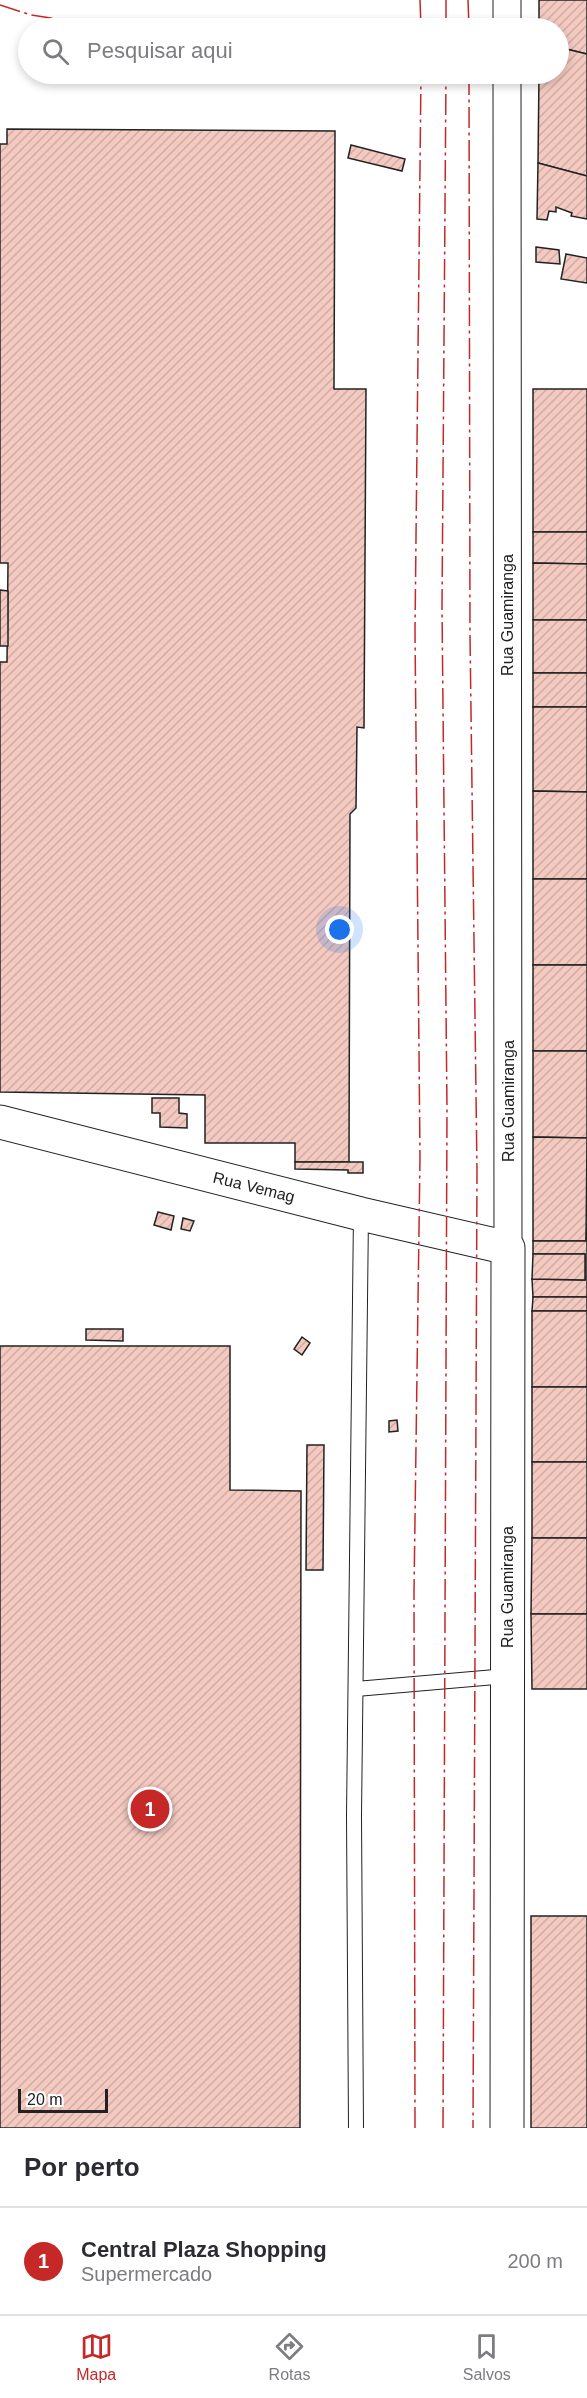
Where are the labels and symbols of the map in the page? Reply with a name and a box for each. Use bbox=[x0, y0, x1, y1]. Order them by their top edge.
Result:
street label: Rua Guamiranga bbox=[499, 554, 516, 676]
your location bbox=[325, 915, 354, 944]
street label: Rua Guamiranga bbox=[500, 1040, 517, 1162]
street label: Rua Vemag bbox=[211, 1169, 297, 1205]
street label: Rua Guamiranga bbox=[499, 1526, 516, 1648]
pin: 1 bbox=[130, 1786, 170, 1832]
scale bar bbox=[18, 2086, 108, 2114]

